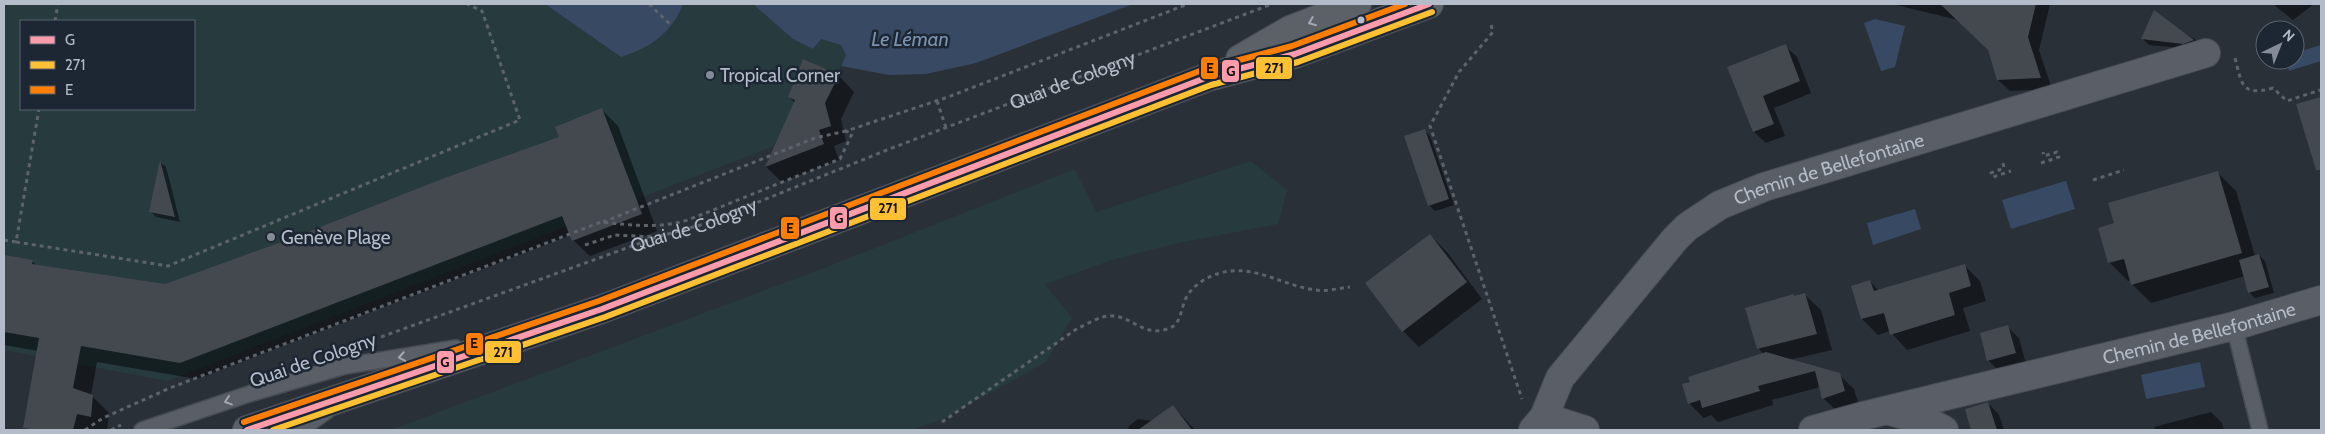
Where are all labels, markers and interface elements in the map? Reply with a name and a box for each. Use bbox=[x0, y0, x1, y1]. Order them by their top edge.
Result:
one-way arrow bbox=[1308, 15, 1317, 26]
unlabelled marker bbox=[1356, 15, 1366, 25]
legend bbox=[20, 20, 195, 110]
north arrow bbox=[2255, 20, 2305, 70]
text: N bbox=[2279, 26, 2299, 45]
water label: Le Léman bbox=[871, 27, 949, 51]
text: G bbox=[65, 31, 75, 49]
street label: Quai de Cologny bbox=[1006, 45, 1139, 114]
text: 271 bbox=[65, 56, 85, 74]
line badge: E bbox=[1200, 56, 1219, 80]
line badge: 271 bbox=[1255, 56, 1293, 80]
text: E bbox=[1206, 59, 1214, 77]
line badge: G bbox=[1221, 59, 1240, 83]
text: 271 bbox=[1264, 59, 1284, 77]
text: G bbox=[1226, 62, 1236, 80]
place label: Tropical Corner bbox=[720, 64, 840, 87]
marker: Tropical Corner bbox=[704, 69, 716, 81]
text: E bbox=[65, 81, 73, 99]
street label: Chemin de Bellefontaine bbox=[1730, 128, 1927, 210]
street label: Quai de Cologny bbox=[627, 192, 761, 257]
line badge: 271 bbox=[869, 197, 907, 221]
text: 271 bbox=[878, 199, 898, 217]
line badge: G bbox=[829, 206, 848, 230]
text: G bbox=[834, 209, 844, 227]
line badge: E bbox=[780, 216, 800, 240]
text: E bbox=[786, 219, 794, 237]
place label: Genève Plage bbox=[281, 226, 391, 249]
marker: Genève Plage bbox=[265, 231, 277, 243]
street label: Chemin de Bellefontaine bbox=[2100, 297, 2298, 369]
street label: Quai de Cologny bbox=[247, 327, 380, 392]
line badge: E bbox=[465, 332, 484, 356]
text: E bbox=[470, 334, 478, 352]
line badge: 271 bbox=[484, 340, 522, 364]
text: 271 bbox=[493, 343, 513, 361]
line badge: G bbox=[436, 350, 455, 374]
one-way arrow bbox=[397, 351, 406, 361]
text: G bbox=[440, 353, 450, 371]
one-way arrow bbox=[224, 395, 232, 405]

